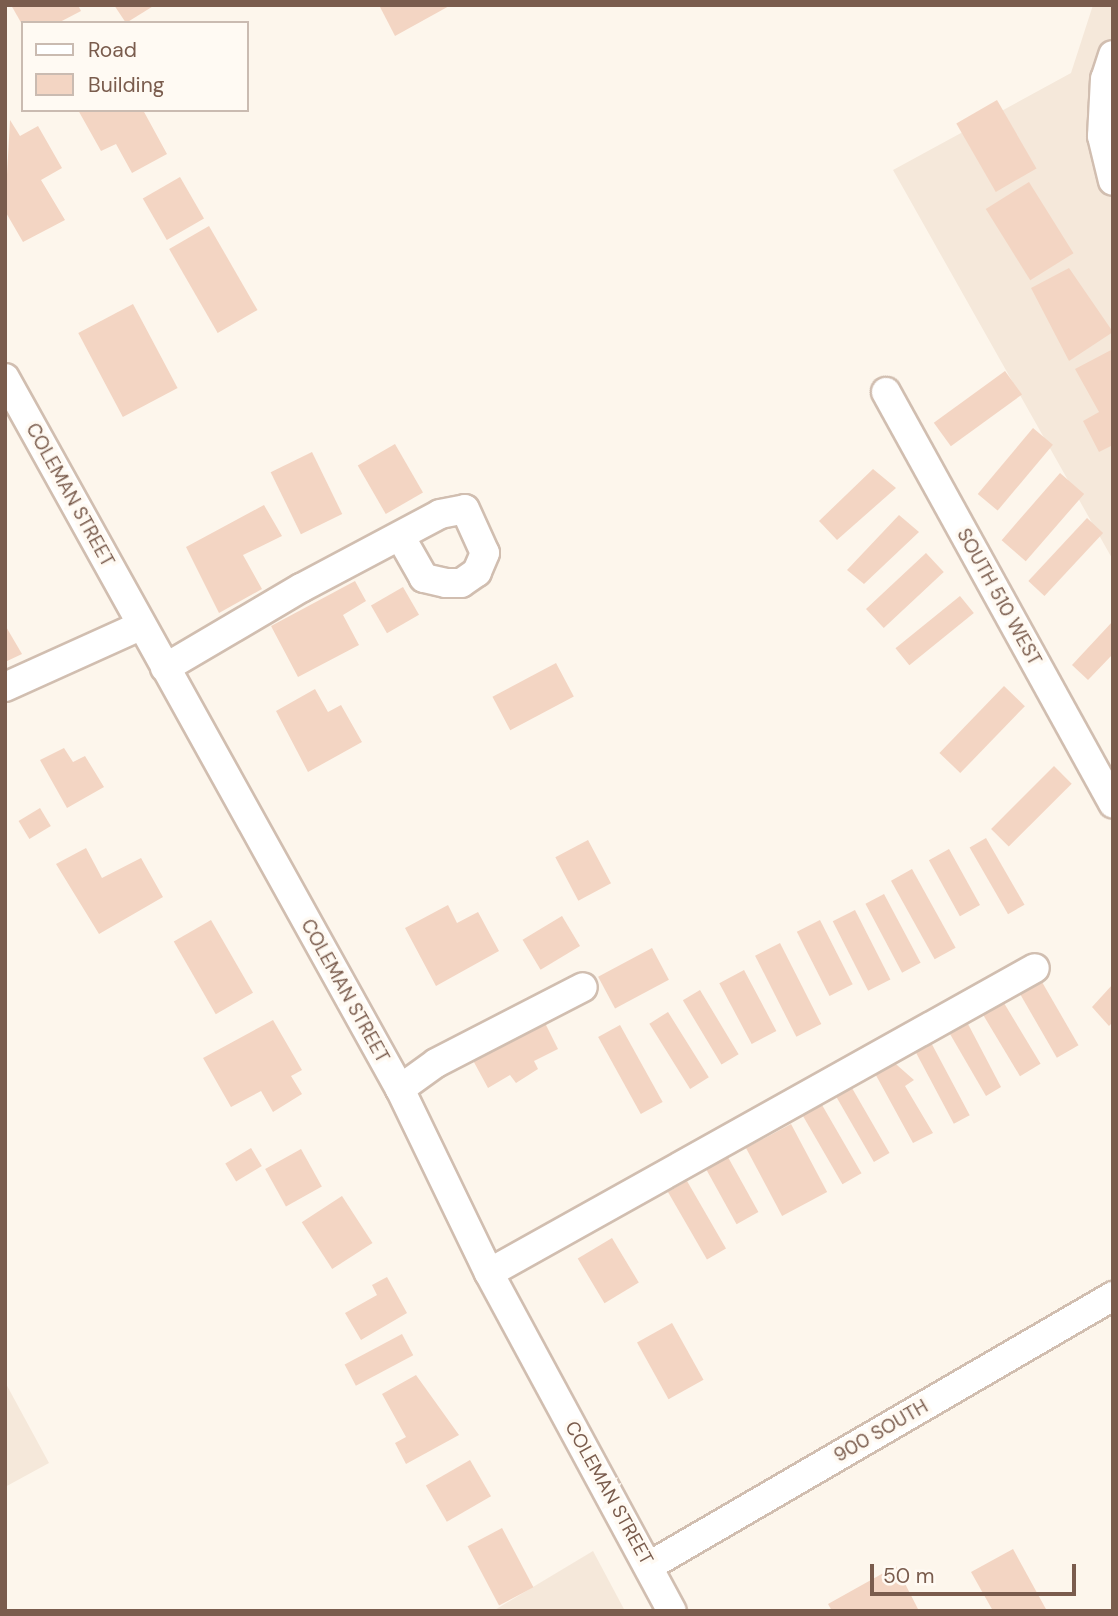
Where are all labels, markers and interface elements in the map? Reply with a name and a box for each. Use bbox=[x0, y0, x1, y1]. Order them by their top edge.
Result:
legend bbox=[21, 21, 248, 112]
text: Road bbox=[88, 36, 137, 64]
text: Building bbox=[88, 71, 164, 99]
street label: COLEMAN STREET bbox=[21, 419, 119, 571]
street label: SOUTH 510 WEST bbox=[952, 525, 1046, 669]
street label: COLEMAN STREET bbox=[296, 915, 394, 1067]
street label: 900 SOUTH bbox=[830, 1395, 932, 1467]
street label: COLEMAN STREET bbox=[560, 1417, 658, 1569]
scale bar bbox=[873, 1550, 1080, 1594]
text: 50 m bbox=[883, 1562, 934, 1590]

